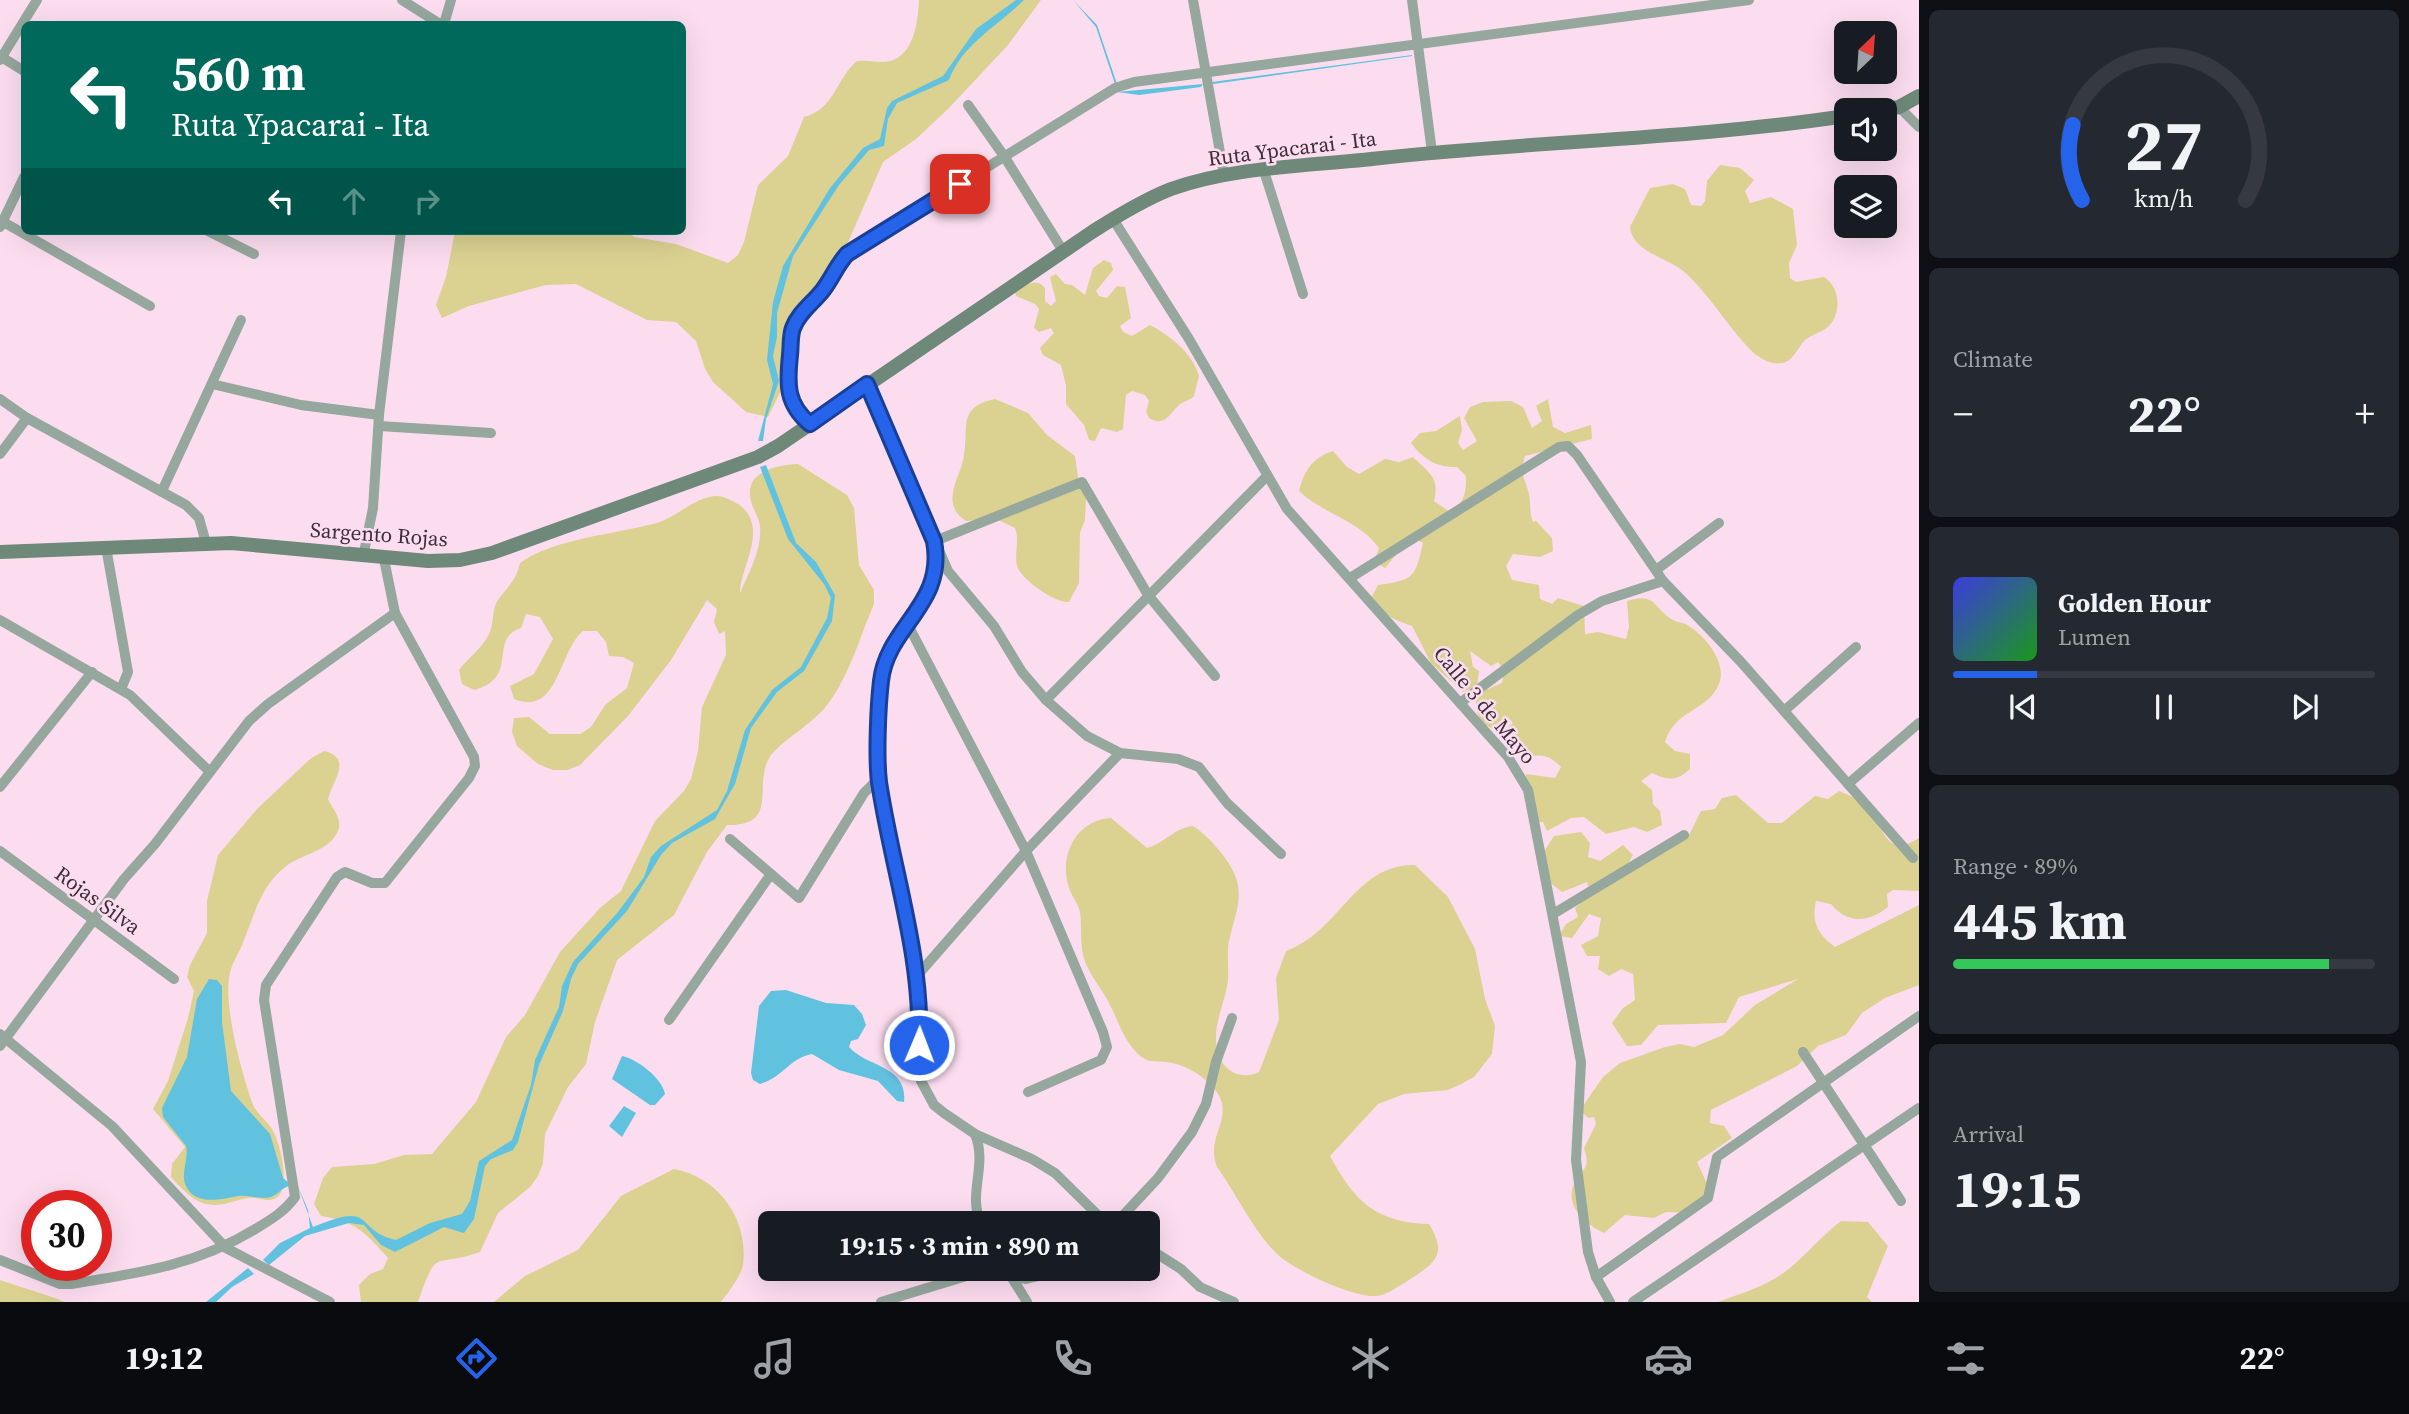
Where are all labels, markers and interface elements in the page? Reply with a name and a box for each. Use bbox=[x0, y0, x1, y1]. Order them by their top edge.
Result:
north arrow bbox=[1834, 21, 1897, 84]
map controls bbox=[1834, 21, 1897, 238]
text: 560 m bbox=[171, 39, 306, 106]
icon: left bbox=[56, 49, 147, 140]
text: 27 bbox=[2125, 96, 2203, 195]
button: sound bbox=[1834, 98, 1897, 161]
text: Ruta Ypacarai - Ita bbox=[171, 103, 430, 147]
street label: Ruta Ypacarai - Ita bbox=[1206, 123, 1378, 173]
pin bbox=[930, 154, 990, 214]
icon: arrive bbox=[941, 165, 979, 203]
button: layers bbox=[1834, 175, 1897, 238]
text: km/h bbox=[2134, 181, 2194, 215]
icon: left bbox=[262, 182, 300, 220]
icon: ahead bbox=[335, 182, 373, 220]
icon: right bbox=[408, 182, 446, 220]
text: Climate bbox=[1953, 343, 2033, 375]
text: 22° bbox=[2127, 378, 2201, 449]
text: − bbox=[1953, 388, 1973, 440]
text: + bbox=[2355, 388, 2375, 440]
street label: Sargento Rojas bbox=[309, 515, 449, 553]
text: Golden Hour bbox=[2058, 585, 2211, 621]
text: Lumen bbox=[2058, 621, 2131, 653]
street label: Calle 3 de Mayo bbox=[1427, 640, 1543, 770]
icon: previous bbox=[2004, 688, 2042, 726]
icon: pause bbox=[2145, 688, 2183, 726]
icon: next bbox=[2286, 688, 2324, 726]
text: Range · 89% bbox=[1953, 850, 2078, 882]
street label: Rojas Silva bbox=[49, 859, 147, 941]
text: 445 km bbox=[1953, 885, 2127, 956]
position arrow bbox=[882, 1008, 956, 1082]
text: Arrival bbox=[1953, 1118, 2024, 1150]
text: 19:15 bbox=[1953, 1153, 2081, 1224]
speed limit sign: 30 bbox=[21, 1190, 112, 1281]
text: 19:15 · 3 min · 890 m bbox=[839, 1228, 1079, 1264]
icon: directions bbox=[452, 1334, 501, 1383]
icon: music bbox=[750, 1334, 799, 1383]
icon: phone bbox=[1048, 1334, 1097, 1383]
icon: climate bbox=[1346, 1334, 1395, 1383]
icon: car bbox=[1644, 1334, 1693, 1383]
icon: filters bbox=[1941, 1334, 1990, 1383]
text: 19:12 bbox=[124, 1336, 203, 1380]
text: 22° bbox=[2239, 1336, 2285, 1380]

